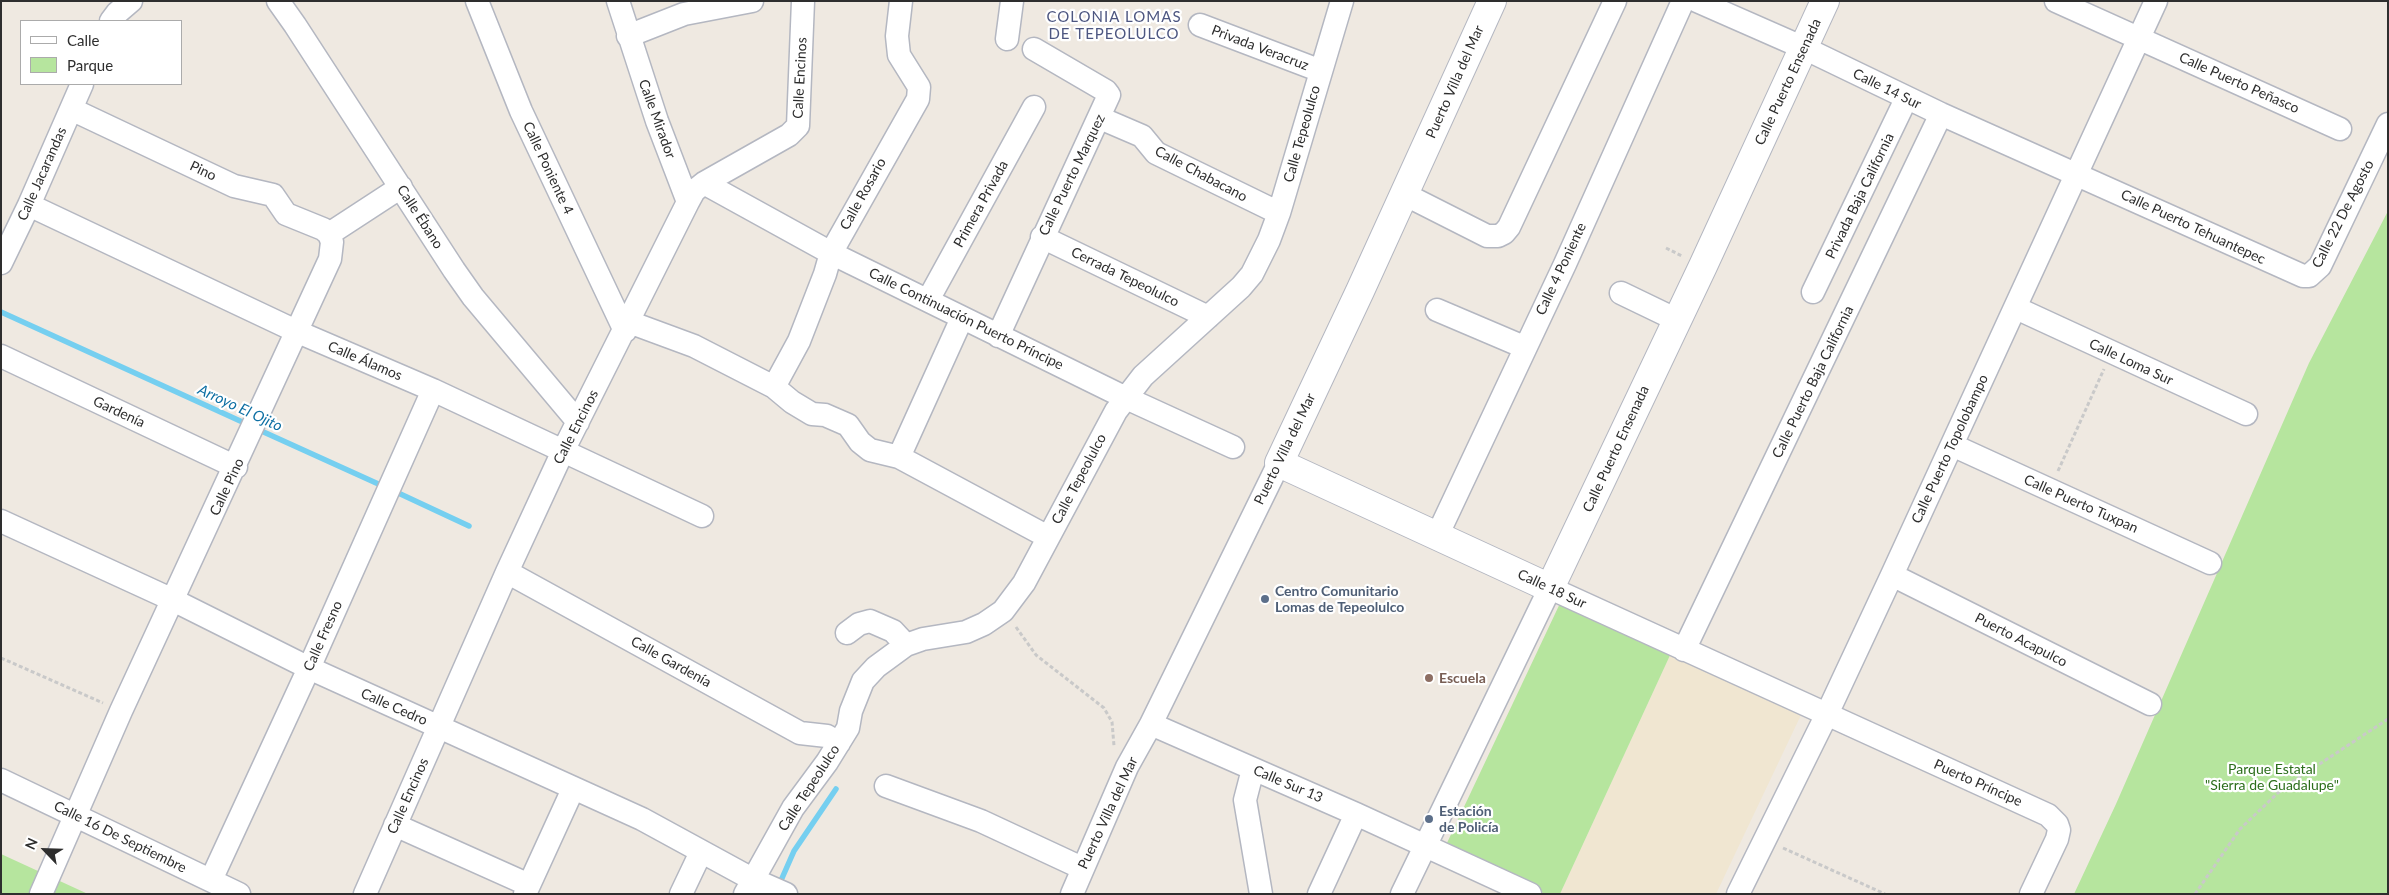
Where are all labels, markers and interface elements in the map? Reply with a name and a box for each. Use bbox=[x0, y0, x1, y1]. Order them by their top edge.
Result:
district label: COLONIA LOMAS DE TEPEOLULCO bbox=[1045, 8, 1183, 43]
street label: Calle Puerto Ensenada bbox=[1751, 16, 1825, 148]
legend bbox=[20, 20, 182, 85]
street label: Privada Veracruz bbox=[1209, 22, 1311, 74]
street label: Puerto Villa del Mar bbox=[1422, 23, 1488, 141]
text: Calle bbox=[67, 31, 99, 49]
street label: Calle Encinos bbox=[789, 37, 811, 119]
street label: Calle Puerto Peñasco bbox=[2176, 49, 2302, 117]
text: Parque bbox=[67, 56, 113, 74]
street label: Calle 14 Sur bbox=[1850, 65, 1924, 113]
street label: Calle Mirador bbox=[635, 77, 679, 161]
street label: Calle Tepeolulco bbox=[1280, 84, 1324, 184]
street label: Calle Puerto Marquez bbox=[1035, 112, 1109, 238]
street label: Calle Poniente 4 bbox=[519, 119, 577, 217]
street label: Calle Jacarandas bbox=[14, 125, 70, 223]
street label: Privada Baja California bbox=[1822, 130, 1898, 262]
street label: Calle Chabacano bbox=[1152, 143, 1250, 205]
street label: Calle Rosario bbox=[836, 155, 890, 233]
street label: Calle 22 De Agosto bbox=[2309, 157, 2377, 271]
street label: Pino bbox=[187, 158, 219, 184]
street label: Primera Privada bbox=[950, 158, 1012, 250]
street label: Calle Ébano bbox=[393, 182, 447, 252]
street label: Calle Puerto Tehuantepec bbox=[2118, 186, 2268, 268]
street label: Calle 4 Poniente bbox=[1532, 220, 1590, 318]
street label: Cerrada Tepeolulco bbox=[1068, 244, 1182, 310]
street label: Calle Continuación Puerto Príncipe bbox=[866, 264, 1066, 374]
street label: Calle Puerto Baja California bbox=[1769, 303, 1857, 461]
street label: Calle Loma Sur bbox=[2086, 335, 2176, 389]
street label: Calle Álamos bbox=[325, 338, 405, 384]
street label: Calle Puerto Topolobampo bbox=[1908, 372, 1992, 526]
water label: Arroyo El Ojito bbox=[195, 381, 285, 435]
street label: Calle Puerto Ensenada bbox=[1579, 383, 1653, 515]
street label: Calle Encinos bbox=[550, 387, 602, 467]
street label: Puerto Villa del Mar bbox=[1251, 390, 1319, 508]
street label: Gardenía bbox=[90, 393, 148, 431]
street label: Calle Tepeolulco bbox=[1048, 431, 1110, 527]
street label: Calle Pino bbox=[206, 456, 248, 518]
street label: Calle Puerto Tuxpan bbox=[2021, 471, 2141, 537]
street label: Calle 18 Sur bbox=[1515, 566, 1589, 612]
place label: Centro Comunitario Lomas de Tepeolulco bbox=[1275, 583, 1404, 616]
marker: Centro Comunitario Lomas de Tepeolulco bbox=[1259, 593, 1271, 605]
street label: Calle Fresno bbox=[300, 598, 346, 674]
street label: Puerto Acapulco bbox=[1972, 609, 2070, 671]
street label: Calle Gardenía bbox=[628, 633, 714, 691]
place label: Escuela bbox=[1439, 670, 1486, 686]
marker: Escuela bbox=[1423, 672, 1435, 684]
street label: Calle Cedro bbox=[358, 685, 430, 729]
street label: Calle Tepeolulco bbox=[775, 742, 843, 834]
street label: Puerto Villa del Mar bbox=[1075, 754, 1141, 872]
street label: Calle Encinos bbox=[384, 755, 432, 837]
street label: Puerto Príncipe bbox=[1931, 756, 2025, 810]
park label: Parque Estatal "Sierra de Guadalupe" bbox=[2205, 761, 2339, 794]
street label: Calle Sur 13 bbox=[1251, 762, 1325, 806]
street label: Calle 16 De Septiembre bbox=[51, 798, 189, 876]
place label: Estación de Policía bbox=[1439, 803, 1499, 836]
marker: Estación de Policía bbox=[1423, 813, 1435, 825]
north arrow bbox=[20, 825, 70, 875]
text: N bbox=[21, 835, 41, 852]

